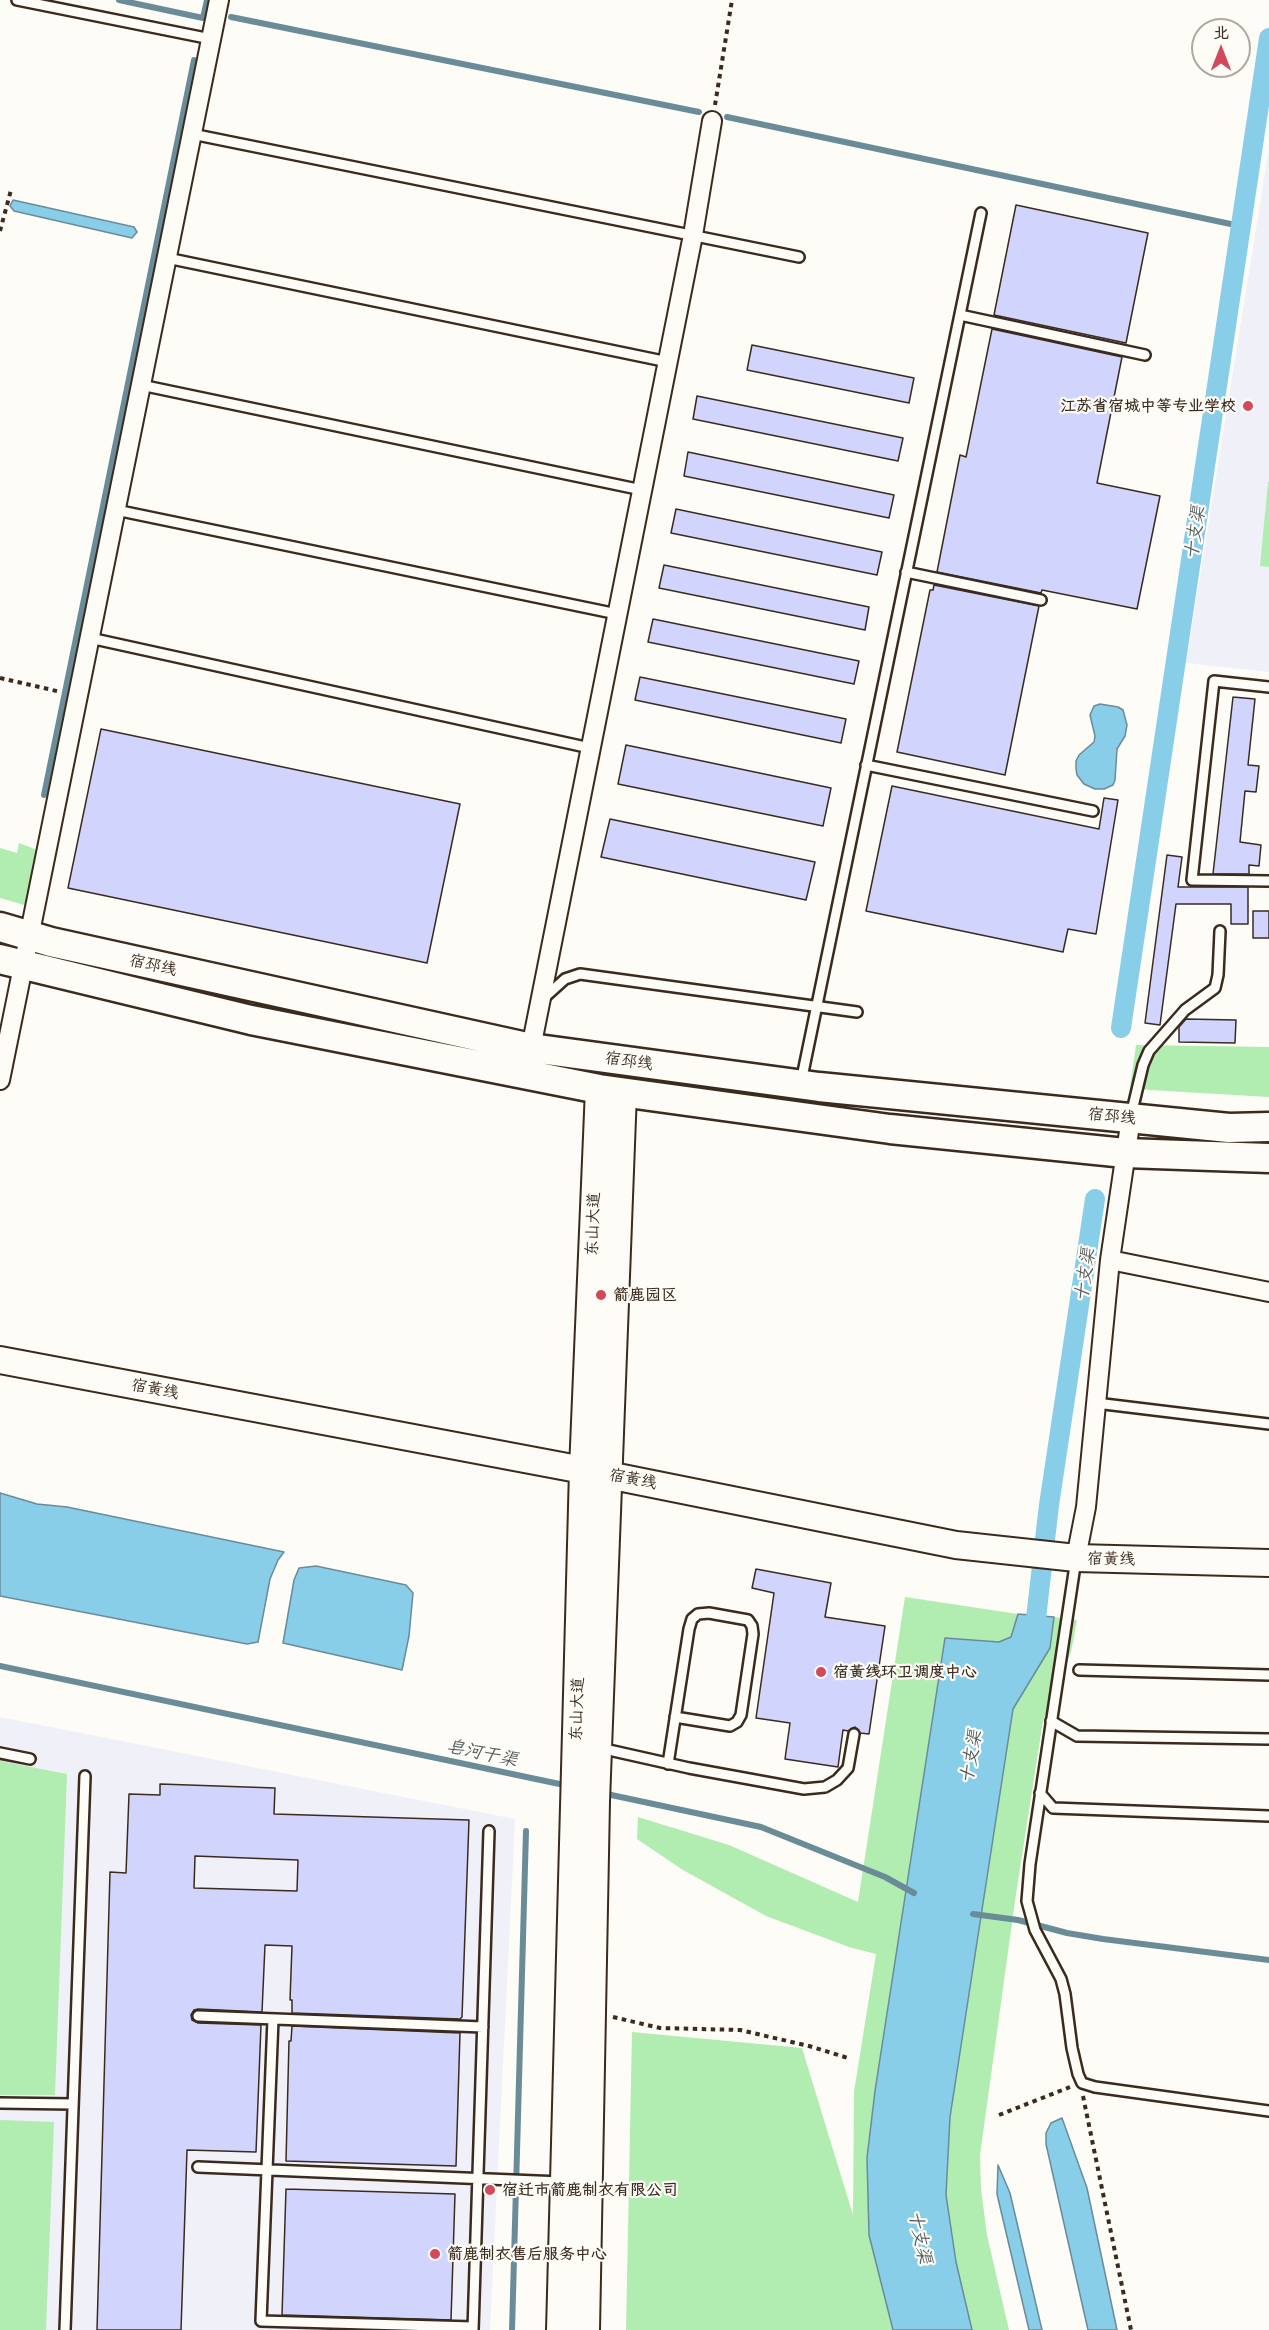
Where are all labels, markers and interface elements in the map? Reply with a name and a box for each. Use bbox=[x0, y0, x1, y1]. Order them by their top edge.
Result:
north arrow bbox=[1191, 18, 1251, 78]
text: 北 bbox=[1213, 21, 1229, 42]
place label: 江苏省宿城中等专业学校 bbox=[1060, 396, 1236, 416]
marker: 江苏省宿城中等专业学校 bbox=[1241, 399, 1255, 413]
water label: 十支渠 bbox=[1181, 505, 1209, 561]
street label: 宿邳线 bbox=[127, 950, 179, 980]
street label: 宿邳线 bbox=[604, 1048, 654, 1074]
street label: 宿邳线 bbox=[1087, 1104, 1137, 1128]
street label: 东山大道 bbox=[582, 1192, 604, 1256]
water label: 十支渠 bbox=[1071, 1247, 1099, 1303]
place label: 箭鹿园区 bbox=[613, 1285, 677, 1305]
marker: 箭鹿园区 bbox=[594, 1288, 608, 1302]
street label: 宿黄线 bbox=[130, 1375, 180, 1403]
street label: 宿黄线 bbox=[608, 1465, 658, 1493]
street label: 宿黄线 bbox=[1087, 1549, 1135, 1569]
place label: 宿黄线环卫调度中心 bbox=[833, 1662, 977, 1682]
marker: 宿黄线环卫调度中心 bbox=[814, 1665, 828, 1679]
street label: 东山大道 bbox=[566, 1677, 588, 1741]
water label: 十支渠 bbox=[956, 1729, 986, 1785]
water label: 皂河干渠 bbox=[445, 1735, 519, 1771]
place label: 宿迁市箭鹿制衣有限公司 bbox=[502, 2180, 678, 2200]
marker: 宿迁市箭鹿制衣有限公司 bbox=[483, 2183, 497, 2197]
water label: 十支渠 bbox=[904, 2208, 936, 2266]
place label: 箭鹿制衣售后服务中心 bbox=[447, 2244, 607, 2264]
marker: 箭鹿制衣售后服务中心 bbox=[428, 2247, 442, 2261]

